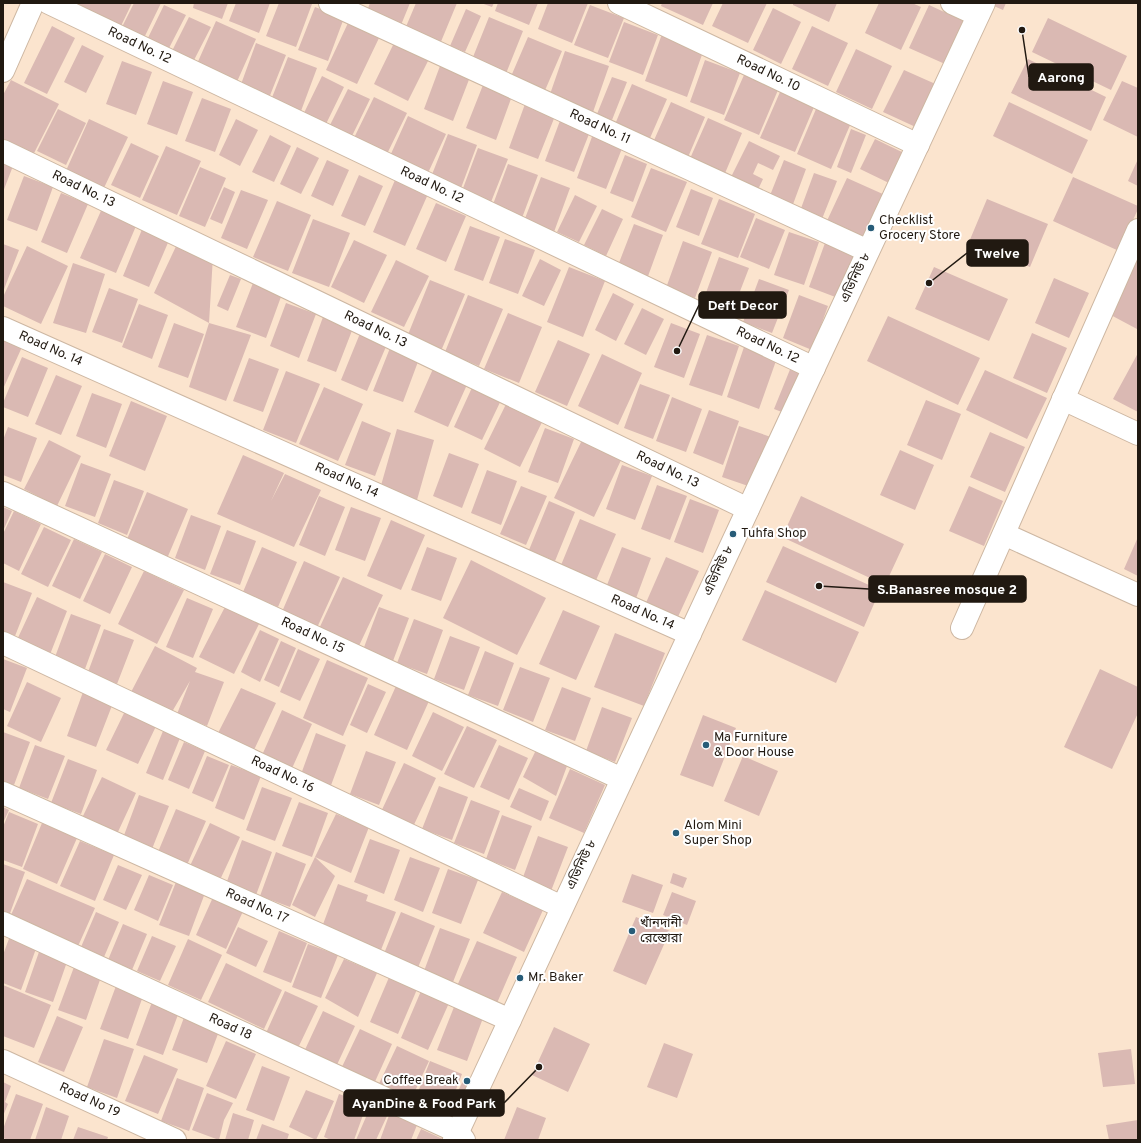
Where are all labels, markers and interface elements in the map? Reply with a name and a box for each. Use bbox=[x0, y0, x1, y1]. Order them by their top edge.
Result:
street label: Road No. 12 bbox=[105, 24, 174, 68]
street label: Road No. 10 bbox=[734, 52, 803, 96]
callout: Aarong bbox=[1029, 64, 1093, 90]
text: Aarong bbox=[1037, 70, 1085, 87]
street label: Road No. 11 bbox=[567, 106, 633, 148]
street label: Road No. 12 bbox=[397, 164, 466, 208]
street label: Road No. 13 bbox=[49, 168, 117, 212]
place label: Checklist Grocery Store bbox=[879, 213, 960, 244]
marker: Checklist Grocery Store bbox=[866, 223, 876, 233]
callout: Twelve bbox=[967, 240, 1028, 266]
text: Twelve bbox=[974, 246, 1020, 263]
street label: এভিনিউ ৮ bbox=[837, 250, 875, 306]
callout: Deft Decor bbox=[699, 292, 786, 318]
text: Deft Decor bbox=[708, 298, 779, 315]
street label: Road No. 13 bbox=[341, 308, 409, 352]
street label: Road No. 12 bbox=[733, 324, 802, 368]
street label: Road No. 14 bbox=[16, 328, 85, 370]
street label: Road No. 13 bbox=[633, 448, 702, 492]
street label: Road No. 14 bbox=[312, 460, 381, 502]
place label: Tuhfa Shop bbox=[741, 526, 807, 542]
marker: Tuhfa Shop bbox=[728, 529, 738, 539]
street label: এভিনিউ ৮ bbox=[700, 543, 738, 599]
callout: S.Banasree mosque 2 bbox=[869, 576, 1026, 602]
text: S.Banasree mosque 2 bbox=[877, 582, 1017, 599]
street label: Road No. 14 bbox=[608, 592, 677, 634]
street label: Road No. 15 bbox=[278, 614, 347, 658]
place label: Ma Furniture & Door House bbox=[714, 730, 794, 761]
marker: Ma Furniture & Door House bbox=[701, 740, 711, 750]
street label: Road No. 16 bbox=[248, 753, 317, 797]
place label: Alom Mini Super Shop bbox=[684, 818, 752, 849]
marker: Alom Mini Super Shop bbox=[671, 828, 681, 838]
street label: এভিনিউ ৮ bbox=[563, 837, 601, 893]
street label: Road No. 17 bbox=[223, 886, 291, 928]
place label: খাঁনদানী রেস্তোরা bbox=[640, 915, 683, 947]
marker: খাঁনদানী রেস্তোরা bbox=[627, 926, 637, 936]
place label: Mr. Baker bbox=[528, 970, 583, 986]
marker: Mr. Baker bbox=[515, 973, 525, 983]
street label: Road 18 bbox=[206, 1010, 254, 1044]
place label: Coffee Break bbox=[383, 1073, 459, 1089]
marker: Coffee Break bbox=[462, 1076, 472, 1086]
street label: Road No 19 bbox=[56, 1080, 122, 1122]
callout: AyanDine & Food Park bbox=[344, 1090, 504, 1116]
text: AyanDine & Food Park bbox=[352, 1096, 497, 1113]

